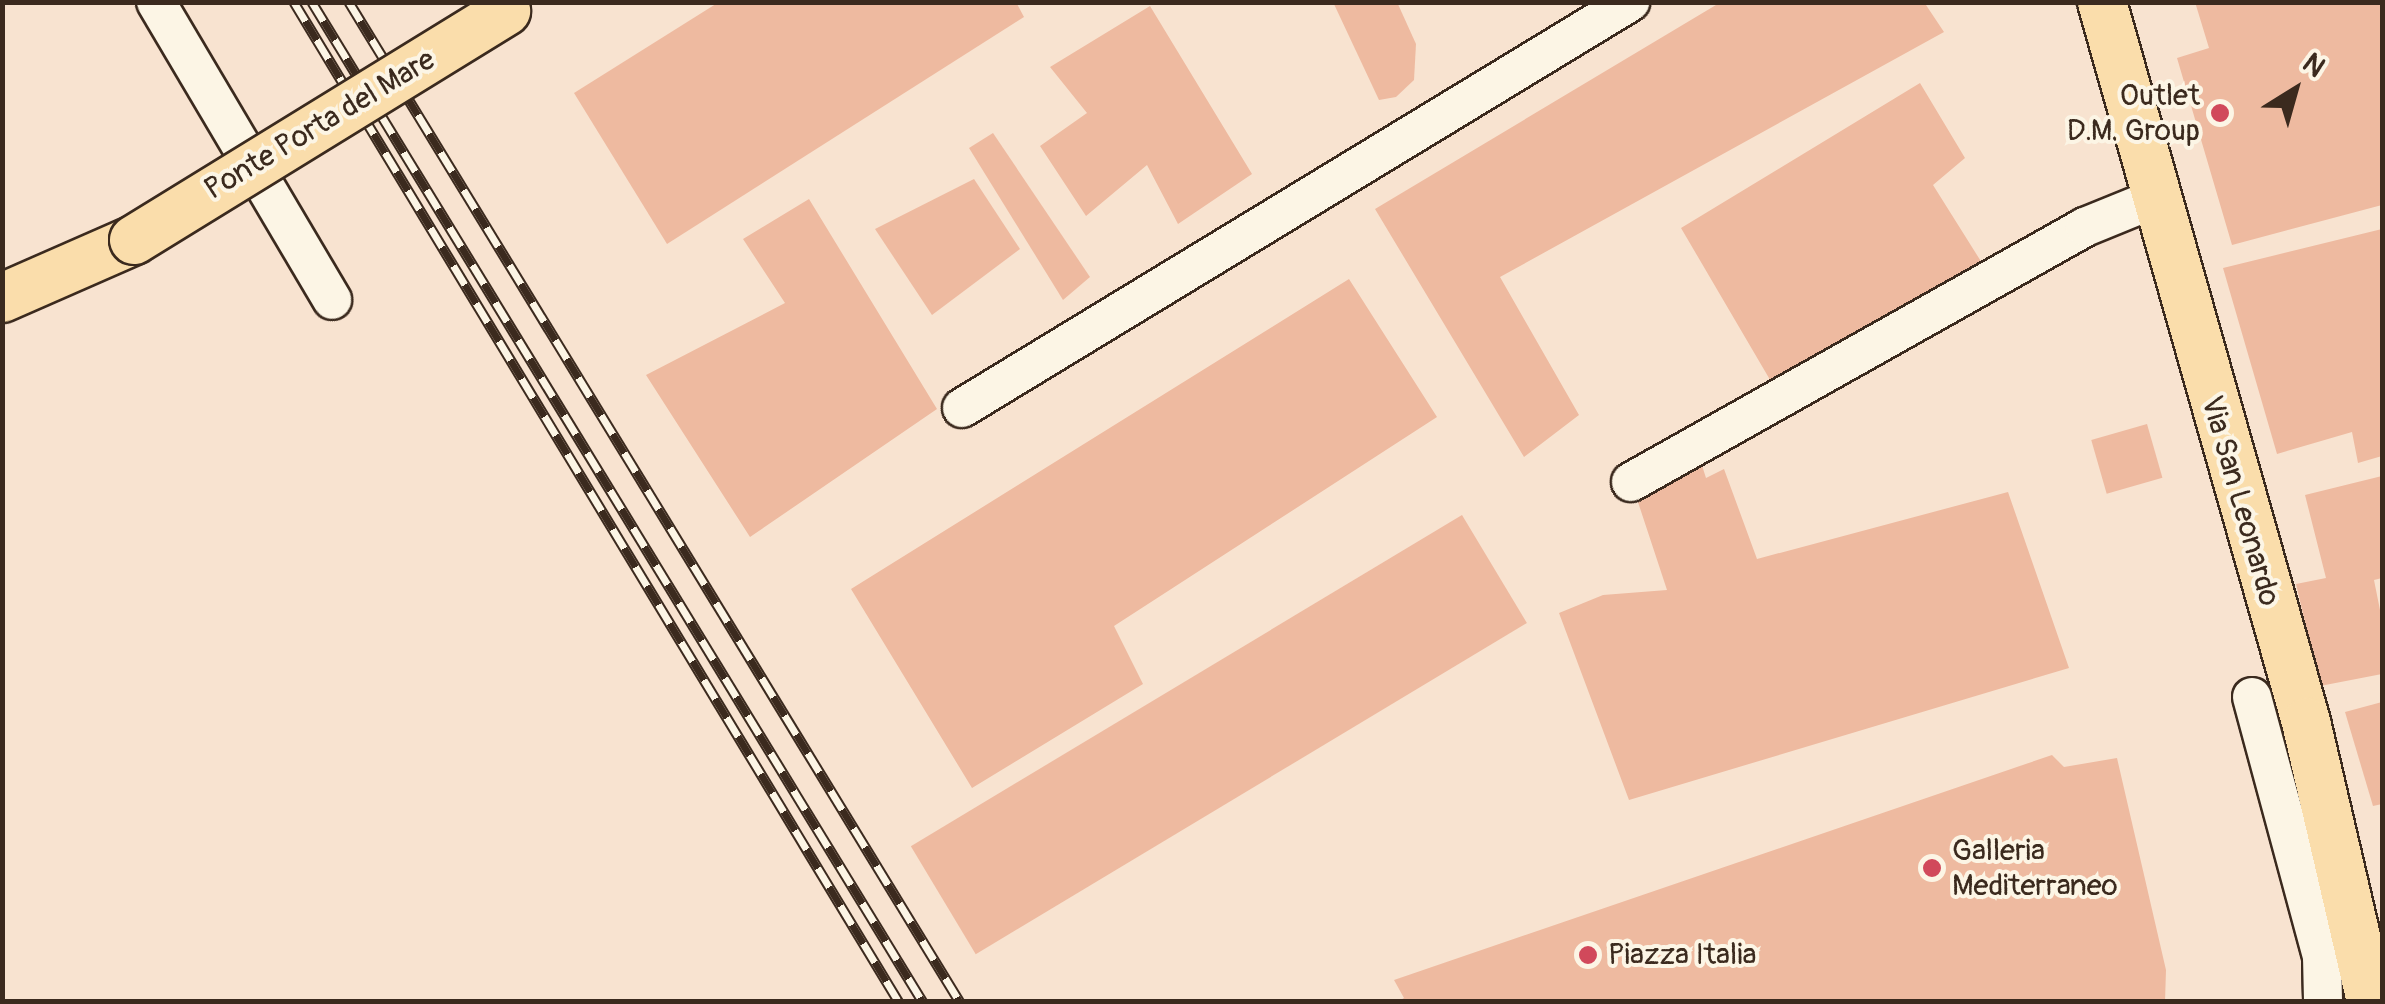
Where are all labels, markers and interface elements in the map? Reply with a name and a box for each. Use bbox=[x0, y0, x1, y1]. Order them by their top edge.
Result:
north arrow bbox=[2245, 40, 2345, 140]
street label: Ponte Porta del Mare bbox=[198, 42, 442, 208]
text: N bbox=[2295, 46, 2331, 85]
place label: Outlet D.M. Group bbox=[2067, 78, 2200, 148]
marker: Outlet D.M. Group bbox=[2209, 102, 2231, 124]
street label: Via San Leonardo bbox=[2193, 392, 2287, 610]
place label: Galleria Mediterraneo bbox=[1952, 833, 2118, 904]
marker: Galleria Mediterraneo bbox=[1921, 857, 1943, 879]
place label: Piazza Italia bbox=[1608, 937, 1756, 973]
marker: Piazza Italia bbox=[1577, 944, 1599, 966]

